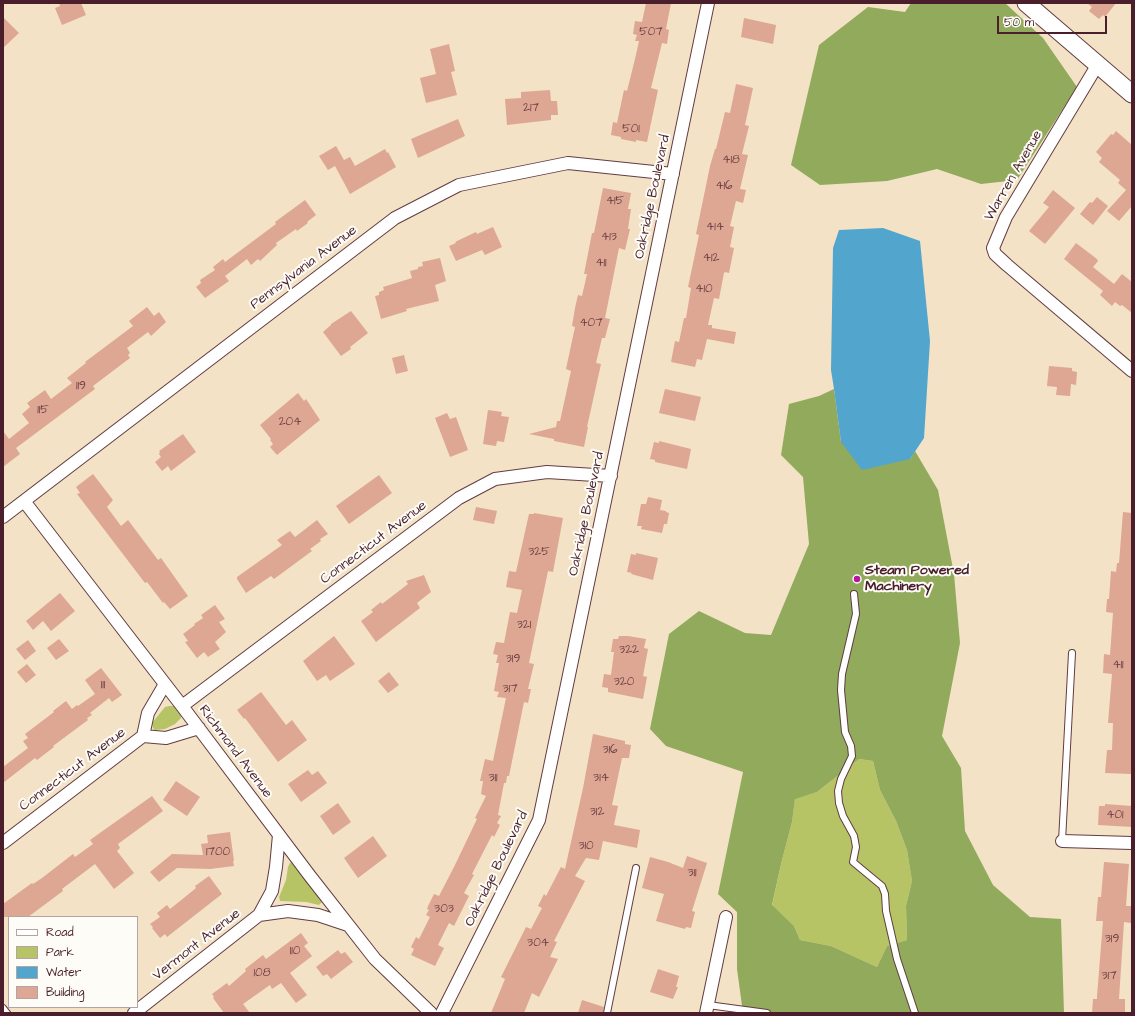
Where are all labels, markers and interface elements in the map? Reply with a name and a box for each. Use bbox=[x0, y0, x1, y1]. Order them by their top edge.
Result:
scale bar bbox=[999, 8, 1109, 34]
text: 50 m bbox=[1004, 14, 1034, 31]
house number: 507 bbox=[639, 25, 663, 39]
house number: 217 bbox=[523, 101, 539, 115]
house number: 501 bbox=[622, 122, 640, 136]
street label: Warren Avenue bbox=[981, 128, 1047, 224]
street label: Oakridge Boulevard bbox=[632, 133, 674, 261]
house number: 418 bbox=[722, 153, 740, 167]
house number: 416 bbox=[715, 179, 733, 193]
house number: 415 bbox=[606, 194, 624, 208]
house number: 414 bbox=[706, 220, 724, 234]
street label: Pennsylvania Avenue bbox=[247, 222, 361, 314]
house number: 413 bbox=[601, 230, 617, 244]
house number: 412 bbox=[703, 251, 719, 265]
house number: 411 bbox=[595, 256, 607, 270]
house number: 410 bbox=[695, 282, 713, 296]
house number: 407 bbox=[579, 316, 603, 330]
house number: 119 bbox=[76, 379, 86, 393]
house number: 115 bbox=[37, 403, 49, 417]
house number: 204 bbox=[279, 415, 301, 429]
street label: Oakridge Boulevard bbox=[566, 450, 608, 578]
street label: Connecticut Avenue bbox=[318, 498, 430, 588]
house number: 325 bbox=[528, 545, 550, 559]
place label: Steam Powered Machinery bbox=[865, 563, 969, 596]
marker: Steam Powered Machinery bbox=[852, 574, 862, 584]
house number: 321 bbox=[517, 618, 531, 632]
house number: 322 bbox=[619, 643, 639, 657]
house number: 319 bbox=[506, 652, 520, 666]
house number: 411 bbox=[1112, 658, 1124, 672]
house number: 320 bbox=[614, 675, 634, 689]
house number: 111 bbox=[101, 678, 105, 692]
house number: 317 bbox=[502, 682, 518, 696]
street label: Richmond Avenue bbox=[195, 702, 275, 802]
street label: Connecticut Avenue bbox=[17, 725, 129, 815]
house number: 316 bbox=[602, 743, 618, 757]
house number: 311 bbox=[488, 771, 498, 785]
house number: 314 bbox=[593, 771, 609, 785]
house number: 312 bbox=[590, 805, 604, 819]
street label: Oakridge Boulevard bbox=[462, 808, 532, 930]
house number: 401 bbox=[1106, 808, 1124, 822]
house number: 310 bbox=[578, 839, 594, 853]
house number: 1700 bbox=[206, 845, 230, 859]
house number: 311 bbox=[687, 866, 697, 880]
house number: 303 bbox=[434, 902, 454, 916]
street label: Vermont Avenue bbox=[150, 906, 244, 984]
legend bbox=[8, 916, 138, 1008]
text: Road bbox=[46, 924, 74, 941]
house number: 319 bbox=[1105, 932, 1119, 946]
house number: 304 bbox=[527, 936, 549, 950]
text: Park bbox=[46, 944, 74, 961]
house number: 110 bbox=[290, 944, 300, 958]
text: Water bbox=[46, 964, 81, 981]
house number: 108 bbox=[254, 966, 270, 980]
house number: 317 bbox=[1101, 969, 1117, 983]
text: Building bbox=[46, 984, 84, 1001]

